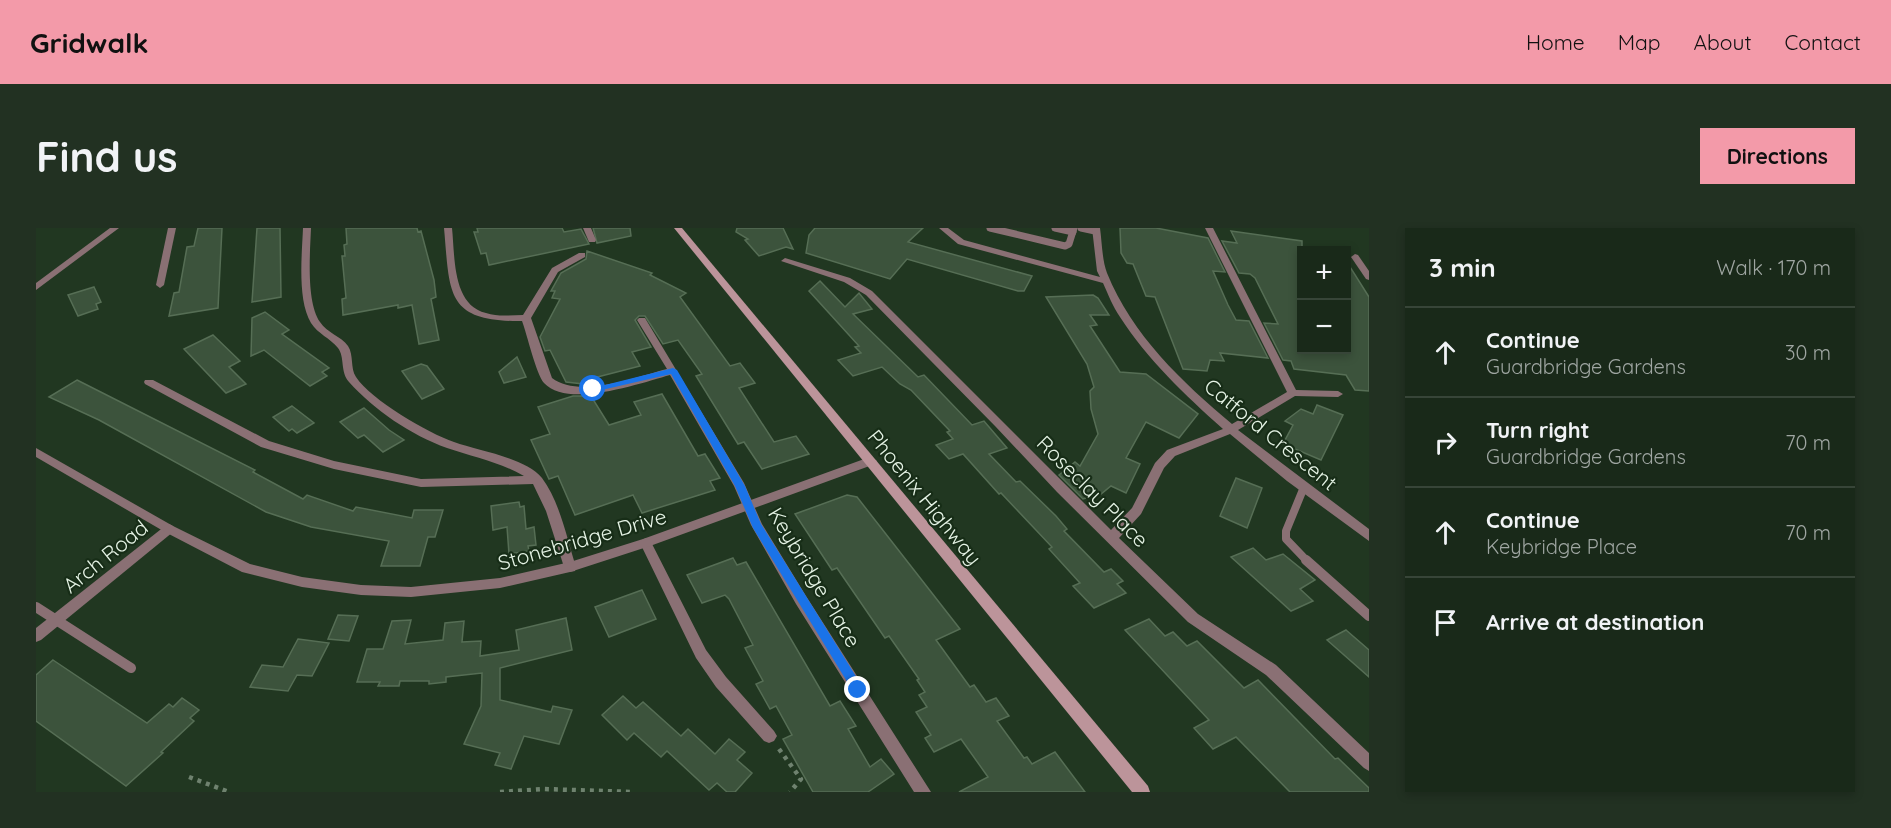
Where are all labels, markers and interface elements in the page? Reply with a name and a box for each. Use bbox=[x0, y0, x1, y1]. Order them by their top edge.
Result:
text: Gridwalk bbox=[30, 25, 149, 60]
text: Home bbox=[1526, 29, 1585, 55]
text: Map bbox=[1618, 29, 1661, 55]
text: About bbox=[1694, 29, 1752, 55]
text: Contact bbox=[1785, 29, 1861, 55]
button: Directions bbox=[1700, 128, 1855, 184]
text: Find us bbox=[36, 130, 178, 183]
map controls bbox=[1297, 246, 1351, 354]
button: + bbox=[1297, 246, 1351, 300]
text: 3 min bbox=[1429, 251, 1496, 284]
text: Walk · 170 m bbox=[1716, 255, 1831, 280]
button: − bbox=[1297, 300, 1351, 354]
text: Continue bbox=[1486, 326, 1580, 354]
icon: ahead bbox=[1429, 336, 1462, 369]
text: 30 m bbox=[1785, 340, 1831, 365]
text: Guardbridge Gardens bbox=[1486, 354, 1686, 379]
street label: Catford Crescent bbox=[1199, 372, 1343, 496]
route start bbox=[579, 375, 605, 401]
text: Turn right bbox=[1486, 416, 1590, 444]
street label: Phoenix Highway bbox=[862, 424, 988, 570]
icon: right bbox=[1429, 426, 1462, 459]
street label: Roseclay Place bbox=[1032, 430, 1154, 552]
text: 70 m bbox=[1785, 430, 1831, 455]
text: Guardbridge Gardens bbox=[1486, 444, 1686, 469]
street label: Stonebridge Drive bbox=[495, 502, 669, 576]
street label: Keybridge Place bbox=[763, 502, 867, 652]
text: Continue bbox=[1486, 506, 1580, 534]
street label: Arch Road bbox=[57, 514, 153, 598]
icon: ahead bbox=[1429, 516, 1462, 549]
text: 70 m bbox=[1785, 520, 1831, 545]
text: Keybridge Place bbox=[1486, 534, 1637, 559]
icon: arrive bbox=[1429, 606, 1462, 639]
text: Arrive at destination bbox=[1486, 608, 1704, 636]
route end bbox=[844, 676, 870, 702]

